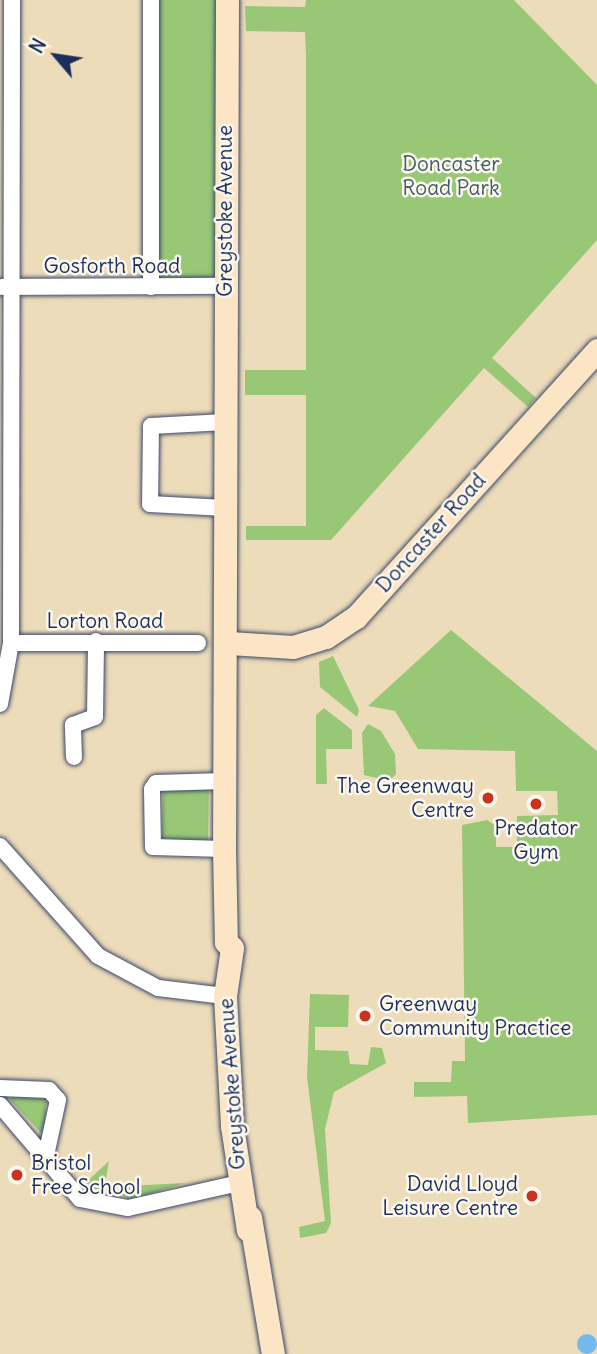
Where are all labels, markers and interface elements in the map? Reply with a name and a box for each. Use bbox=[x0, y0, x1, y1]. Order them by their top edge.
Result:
north arrow bbox=[21, 21, 91, 91]
text: N bbox=[24, 34, 51, 57]
street label: Greystoke Avenue bbox=[212, 125, 238, 297]
park label: Doncaster Road Park bbox=[402, 151, 500, 201]
street label: Gosforth Road bbox=[44, 253, 180, 279]
street label: Doncaster Road bbox=[371, 468, 491, 598]
street label: Lorton Road bbox=[47, 608, 163, 634]
place label: The Greenway Centre bbox=[337, 773, 474, 823]
marker: The Greenway Centre bbox=[480, 790, 496, 806]
marker: Predator Gym bbox=[528, 796, 544, 812]
place label: Predator Gym bbox=[494, 815, 578, 865]
place label: Greenway Community Practice bbox=[379, 991, 571, 1041]
street label: Greystoke Avenue bbox=[213, 997, 251, 1171]
marker: Greenway Community Practice bbox=[357, 1008, 373, 1024]
place label: Bristol Free School bbox=[31, 1150, 140, 1200]
marker: Bristol Free School bbox=[9, 1167, 25, 1183]
place label: David Lloyd Leisure Centre bbox=[382, 1171, 518, 1221]
marker: David Lloyd Leisure Centre bbox=[524, 1188, 540, 1204]

